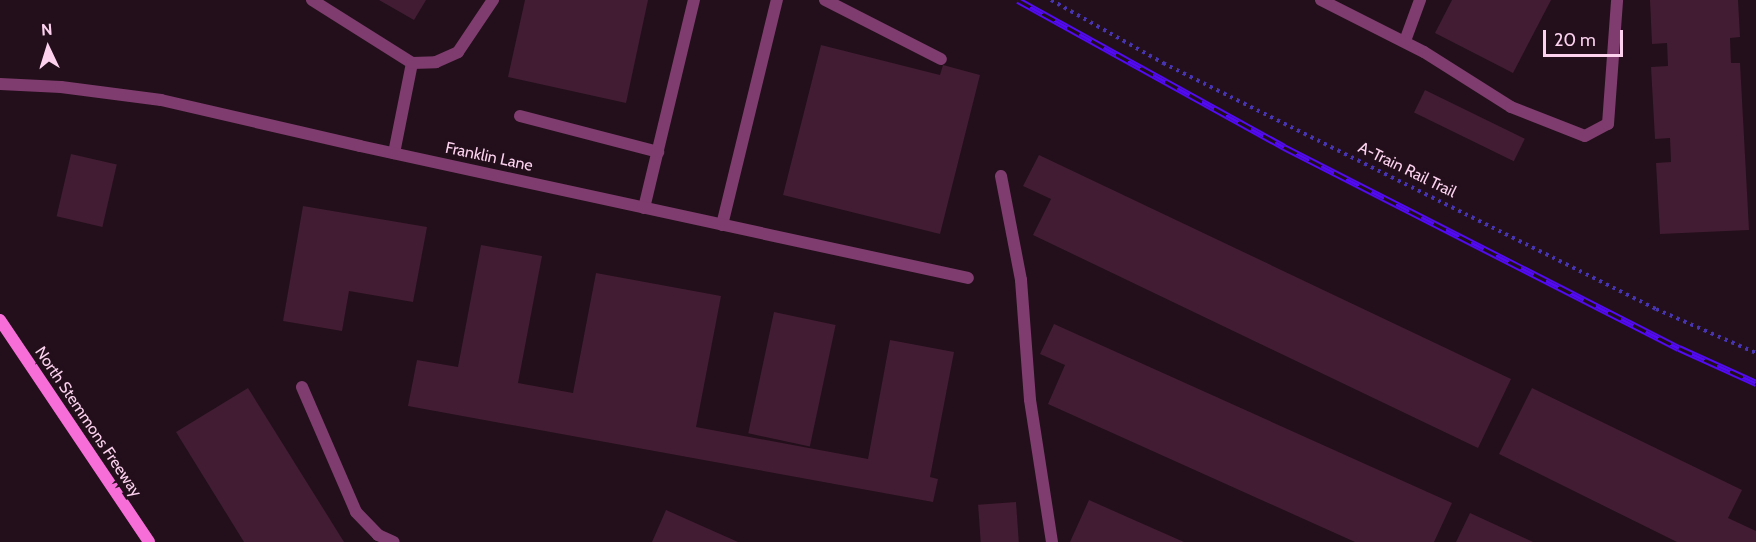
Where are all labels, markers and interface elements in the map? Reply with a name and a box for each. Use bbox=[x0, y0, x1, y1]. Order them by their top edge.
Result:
north arrow bbox=[18, 18, 78, 78]
scale bar bbox=[1546, 18, 1626, 56]
text: N bbox=[40, 20, 53, 39]
text: 20 m bbox=[1554, 29, 1596, 51]
street label: Franklin Lane bbox=[444, 138, 534, 176]
street label: A-Train Rail Trail bbox=[1355, 138, 1459, 202]
street label: North Stemmons Freeway bbox=[31, 343, 145, 501]

